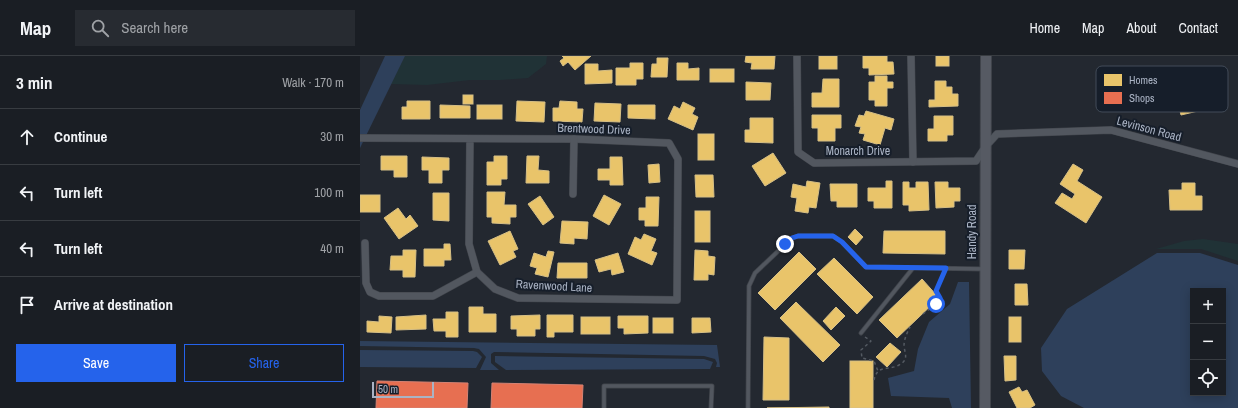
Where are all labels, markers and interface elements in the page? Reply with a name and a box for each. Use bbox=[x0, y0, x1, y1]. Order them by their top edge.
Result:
search box bbox=[75, 10, 355, 46]
text: Map bbox=[20, 15, 51, 41]
icon: search bbox=[89, 17, 111, 39]
text: Search here bbox=[121, 17, 188, 38]
text: Home bbox=[1029, 19, 1060, 37]
text: Map bbox=[1082, 19, 1104, 37]
text: About bbox=[1126, 19, 1156, 37]
text: Contact bbox=[1178, 19, 1218, 37]
legend bbox=[1096, 66, 1228, 112]
text: 3 min bbox=[16, 71, 52, 94]
text: Homes bbox=[1129, 73, 1158, 87]
text: Walk · 170 m bbox=[282, 74, 344, 91]
text: Shops bbox=[1129, 91, 1155, 105]
street label: Levinson Road bbox=[1115, 113, 1183, 145]
street label: Brentwood Drive bbox=[557, 120, 631, 138]
icon: ahead bbox=[16, 126, 38, 148]
text: Continue bbox=[54, 126, 107, 147]
text: 30 m bbox=[320, 128, 344, 145]
street label: Monarch Drive bbox=[826, 143, 890, 159]
icon: left bbox=[16, 182, 38, 204]
text: Turn left bbox=[54, 182, 102, 203]
text: 100 m bbox=[314, 184, 344, 201]
street label: Handy Road bbox=[964, 205, 980, 259]
route end bbox=[776, 235, 794, 253]
icon: left bbox=[16, 238, 38, 260]
text: Turn left bbox=[54, 238, 102, 259]
text: 40 m bbox=[320, 240, 344, 257]
street label: Ravenwood Lane bbox=[515, 276, 593, 296]
map controls bbox=[1190, 288, 1226, 396]
button: + bbox=[1190, 288, 1226, 324]
icon: arrive bbox=[16, 294, 38, 316]
text: Arrive at destination bbox=[54, 294, 173, 315]
route start bbox=[927, 295, 945, 313]
button: − bbox=[1190, 324, 1226, 360]
button: Save bbox=[16, 344, 176, 382]
button: Share bbox=[184, 344, 344, 382]
button: locate bbox=[1190, 360, 1226, 396]
scale bar bbox=[372, 380, 434, 399]
text: 50 m bbox=[378, 382, 398, 396]

